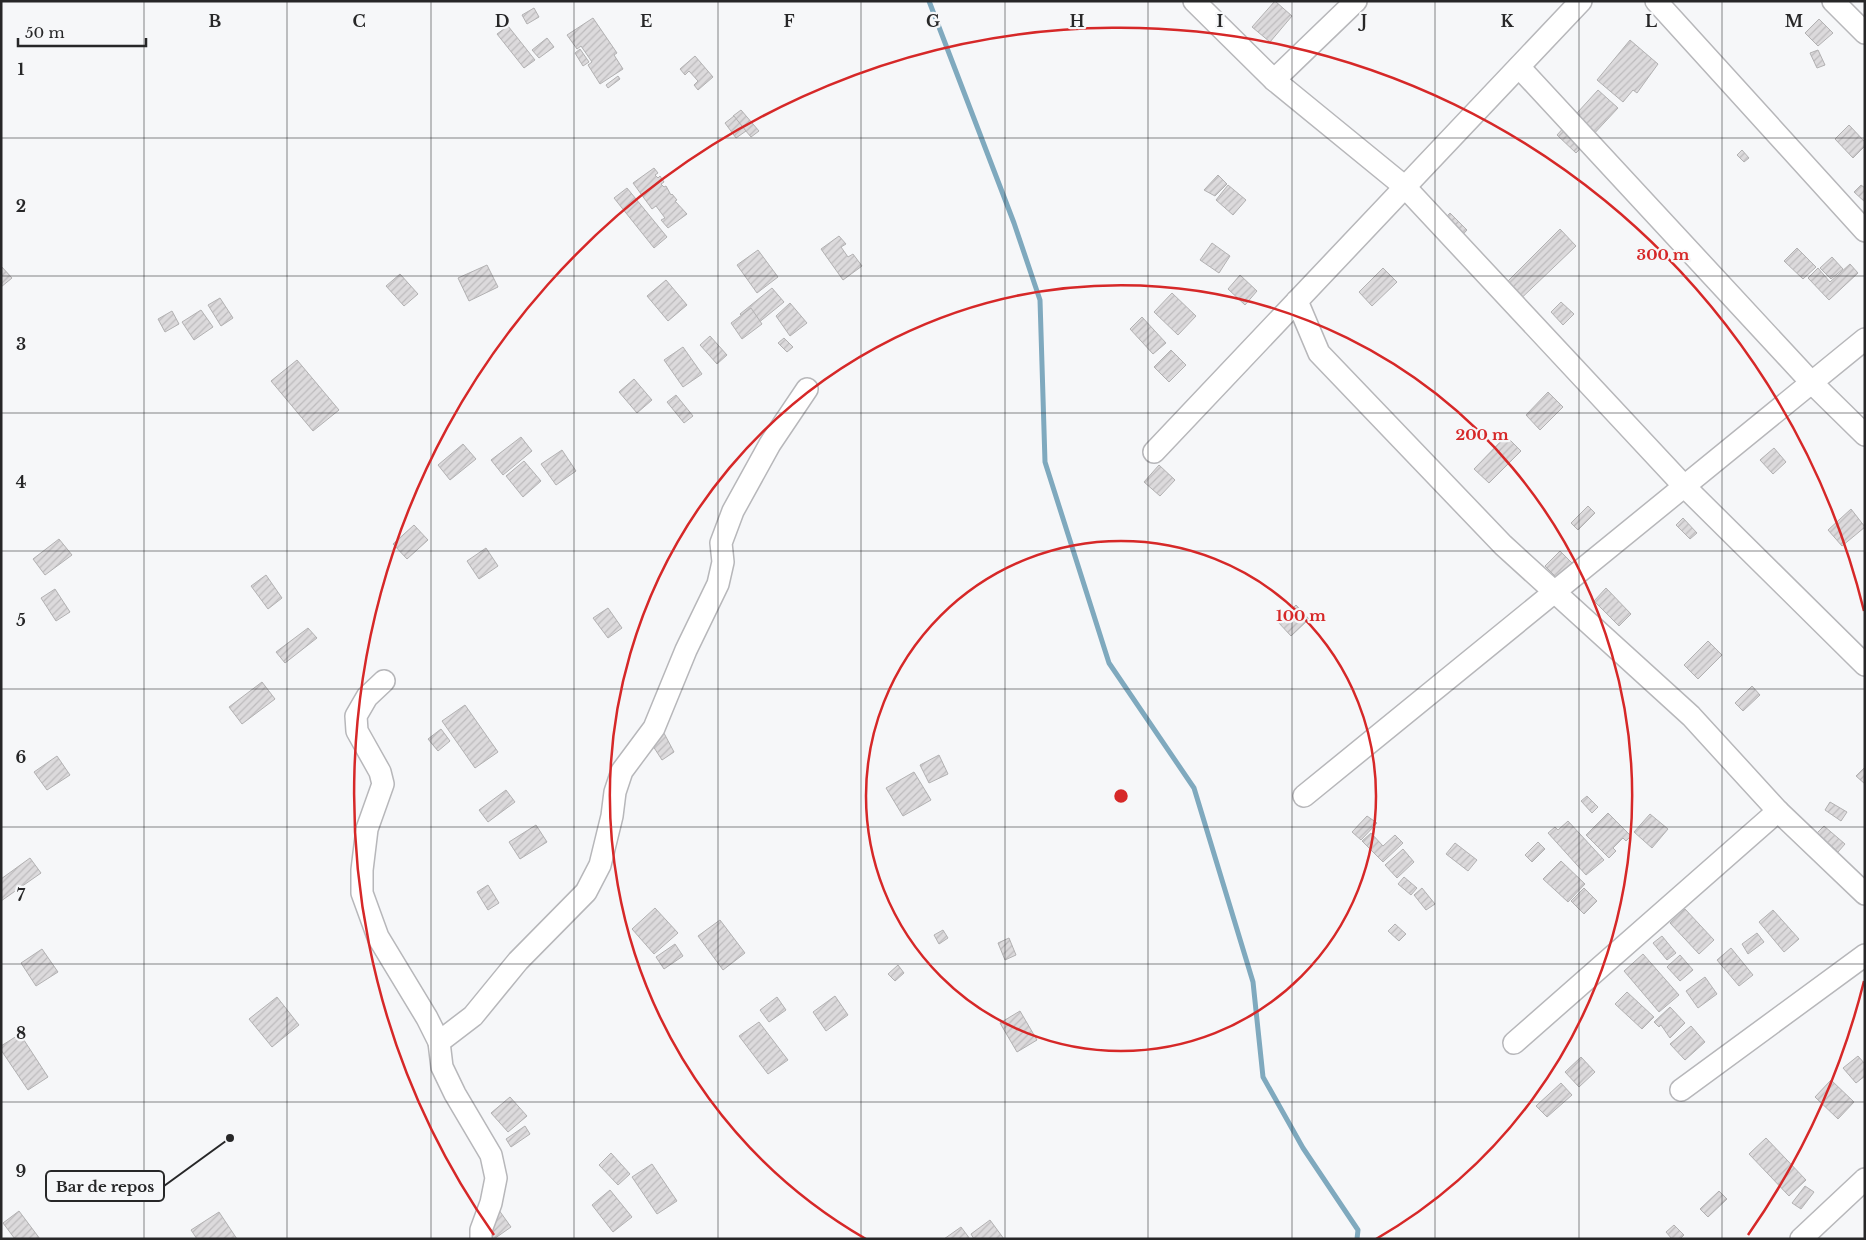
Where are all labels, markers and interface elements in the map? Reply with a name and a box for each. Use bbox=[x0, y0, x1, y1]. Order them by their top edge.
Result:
text: B bbox=[209, 11, 222, 31]
text: C bbox=[352, 11, 366, 31]
text: D bbox=[495, 11, 509, 31]
text: E bbox=[640, 11, 652, 31]
text: F bbox=[783, 11, 795, 31]
text: G bbox=[926, 11, 940, 31]
text: H bbox=[1069, 11, 1085, 31]
text: I bbox=[1217, 11, 1224, 31]
text: J bbox=[1358, 11, 1367, 31]
text: K bbox=[1500, 11, 1514, 31]
text: L bbox=[1645, 11, 1657, 31]
text: M bbox=[1785, 11, 1803, 31]
scale bar bbox=[18, 15, 145, 47]
text: 50 m bbox=[25, 23, 65, 42]
text: 1 bbox=[18, 59, 25, 79]
text: 2 bbox=[16, 196, 26, 216]
text: 300 m bbox=[1637, 245, 1690, 264]
text: 3 bbox=[16, 334, 26, 354]
text: 200 m bbox=[1456, 425, 1509, 444]
text: 4 bbox=[16, 472, 26, 492]
text: 100 m bbox=[1276, 606, 1326, 625]
text: 5 bbox=[16, 610, 26, 630]
text: 6 bbox=[16, 747, 27, 767]
centre of rings bbox=[1112, 787, 1130, 805]
text: 7 bbox=[17, 885, 26, 905]
text: 8 bbox=[16, 1023, 26, 1043]
text: 9 bbox=[16, 1161, 27, 1181]
callout: Bar de repos bbox=[46, 1171, 164, 1201]
text: Bar de repos bbox=[56, 1177, 154, 1196]

